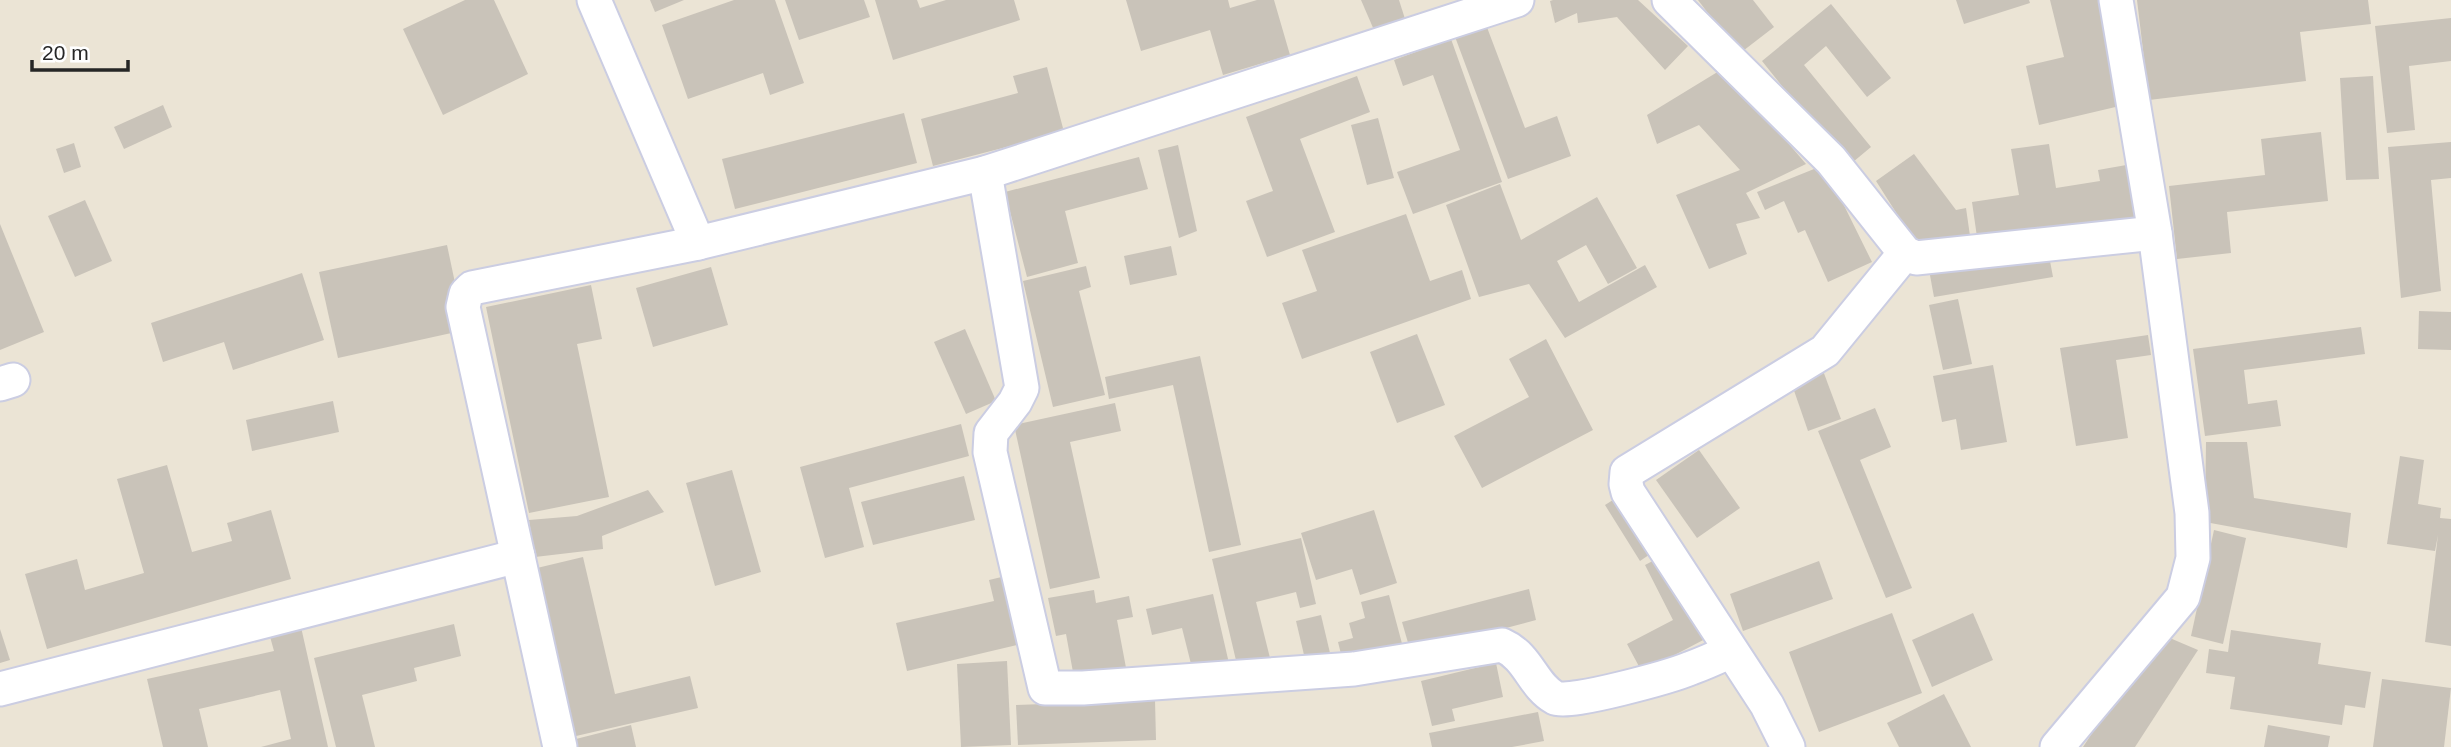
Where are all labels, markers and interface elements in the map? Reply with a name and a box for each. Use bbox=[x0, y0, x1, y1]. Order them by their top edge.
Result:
scale bar bbox=[32, 28, 128, 72]
text: 20 m bbox=[42, 41, 89, 64]

